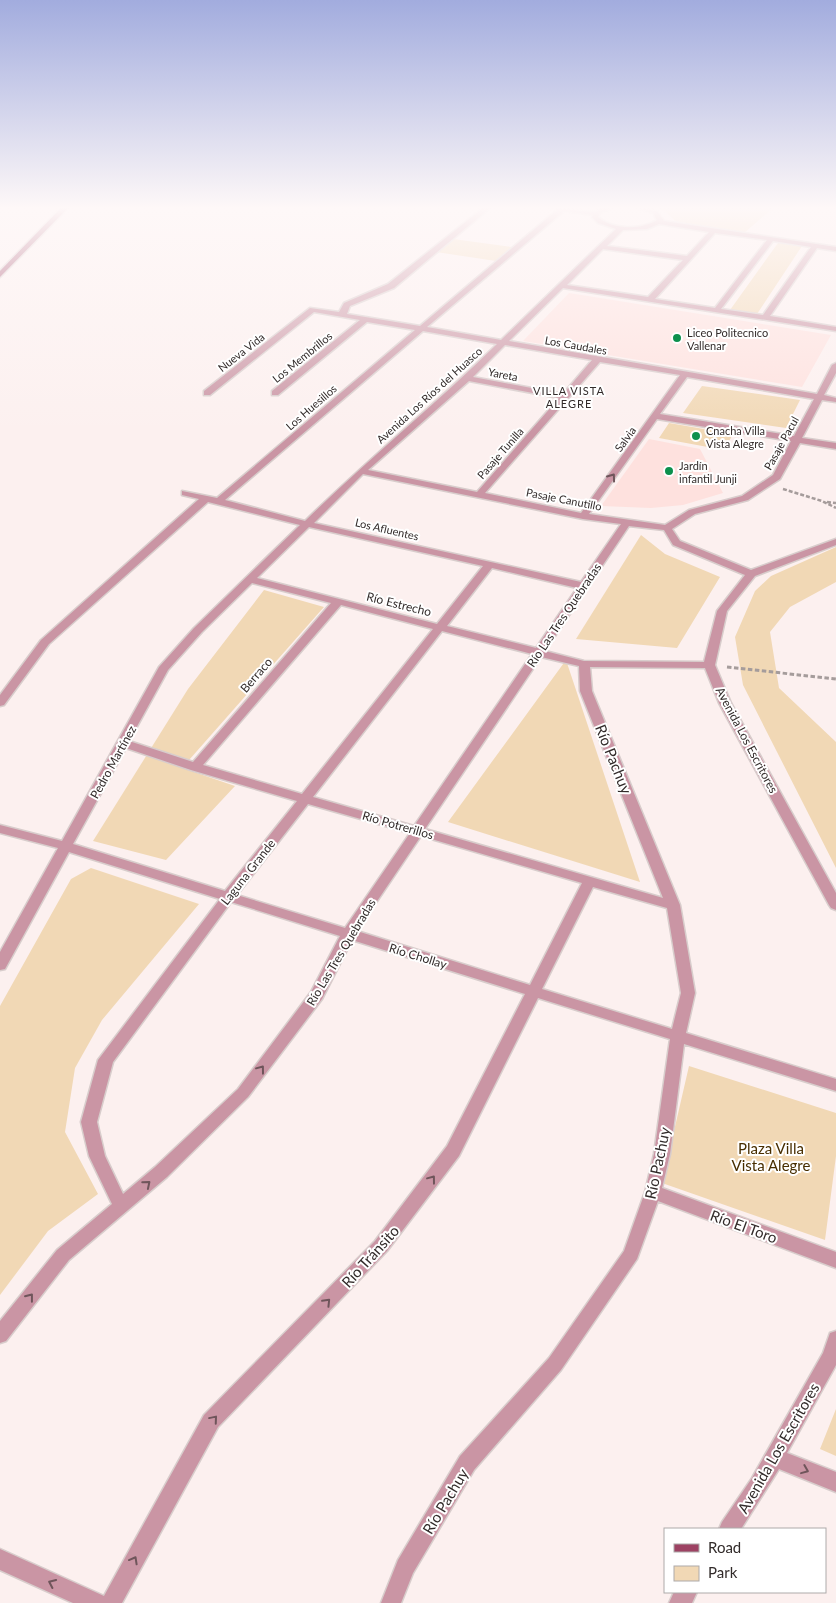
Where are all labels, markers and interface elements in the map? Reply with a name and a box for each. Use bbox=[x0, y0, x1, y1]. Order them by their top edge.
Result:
place label: Liceo Politecnico Vallenar bbox=[687, 326, 768, 352]
street label: Los Membrillos bbox=[270, 329, 335, 385]
street label: Nueva Vida bbox=[215, 330, 267, 374]
marker: Liceo Politecnico Vallenar bbox=[671, 332, 683, 344]
street label: Los Caudales bbox=[544, 333, 608, 357]
street label: Avenida Los Ríos del Huasco bbox=[374, 344, 484, 446]
street label: Yareta bbox=[487, 365, 519, 383]
street label: Los Huesillos bbox=[283, 381, 339, 433]
district label: VILLA VISTA ALEGRE bbox=[533, 384, 605, 410]
street label: Pasaje Pacul bbox=[761, 414, 801, 472]
street label: Salvia bbox=[612, 424, 638, 454]
place label: Cnacha Villa Vista Alegre bbox=[706, 424, 765, 450]
street label: Pasaje Tunilla bbox=[474, 425, 526, 481]
marker: Cnacha Villa Vista Alegre bbox=[690, 430, 702, 442]
place label: Jardín infantil Junji bbox=[679, 459, 737, 485]
marker: Jardín infantil Junji bbox=[663, 465, 675, 477]
one-way arrow bbox=[606, 473, 615, 483]
street label: Pasaje Canutillo bbox=[525, 485, 603, 513]
street label: Los Afluentes bbox=[354, 515, 420, 543]
street label: Río Las Tres Quebradas bbox=[524, 560, 604, 670]
street label: Río Estrecho bbox=[365, 589, 433, 619]
street label: Berraco bbox=[237, 654, 275, 695]
street label: Avenida Los Escritores bbox=[713, 684, 781, 796]
street label: Pedro Martínez bbox=[87, 722, 139, 801]
street label: Río Pachuy bbox=[592, 722, 636, 796]
street label: Río Potrerillos bbox=[361, 808, 435, 842]
street label: Laguna Grande bbox=[218, 836, 278, 908]
street label: Río Las Tres Quebradas bbox=[303, 896, 379, 1008]
street label: Río Chollay bbox=[387, 940, 449, 972]
one-way arrow bbox=[255, 1065, 264, 1075]
street label: Río Pachuy bbox=[641, 1125, 673, 1201]
park label: Plaza Villa Vista Alegre bbox=[732, 1139, 811, 1174]
one-way arrow bbox=[427, 1176, 435, 1185]
one-way arrow bbox=[141, 1181, 150, 1190]
street label: Río El Toro bbox=[708, 1206, 780, 1246]
street label: Río Tránsito bbox=[338, 1221, 402, 1291]
one-way arrow bbox=[25, 1294, 33, 1303]
one-way arrow bbox=[321, 1299, 330, 1308]
street label: Avenida Los Escritores bbox=[733, 1380, 823, 1516]
one-way arrow bbox=[208, 1416, 217, 1425]
one-way arrow bbox=[800, 1464, 809, 1474]
street label: Río Pachuy bbox=[418, 1465, 472, 1537]
legend bbox=[664, 1528, 826, 1593]
text: Road bbox=[708, 1538, 741, 1556]
one-way arrow bbox=[128, 1557, 138, 1566]
text: Park bbox=[708, 1563, 738, 1581]
one-way arrow bbox=[48, 1579, 57, 1589]

